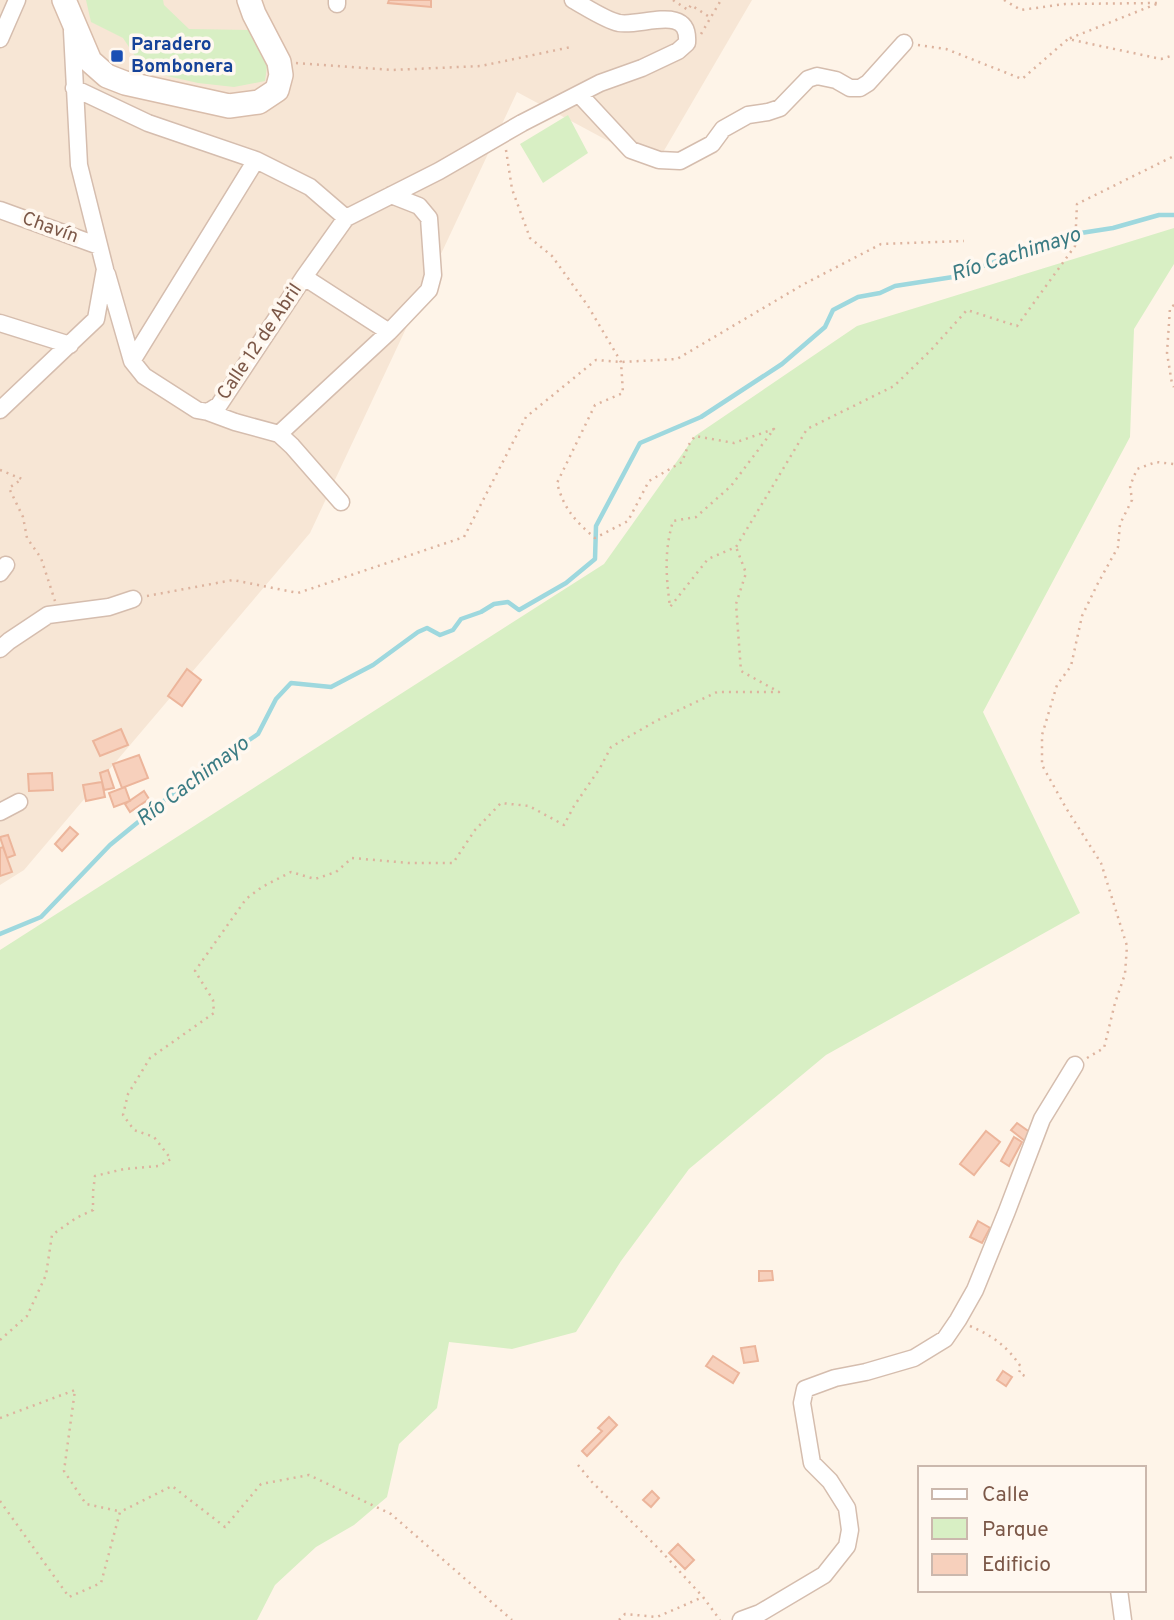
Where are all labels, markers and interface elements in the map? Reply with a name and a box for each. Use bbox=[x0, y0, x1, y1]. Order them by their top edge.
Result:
place label: Paradero Bombonera bbox=[131, 33, 233, 79]
marker: Paradero Bombonera bbox=[109, 48, 125, 64]
street label: Chavín bbox=[19, 207, 81, 249]
water label: Río Cachimayo bbox=[948, 221, 1085, 289]
street label: Calle 12 de Abril bbox=[212, 279, 308, 405]
water label: Río Cachimayo bbox=[131, 730, 255, 833]
legend bbox=[918, 1466, 1146, 1592]
text: Calle bbox=[982, 1482, 1029, 1509]
text: Parque bbox=[982, 1517, 1049, 1544]
text: Edificio bbox=[982, 1552, 1051, 1579]

